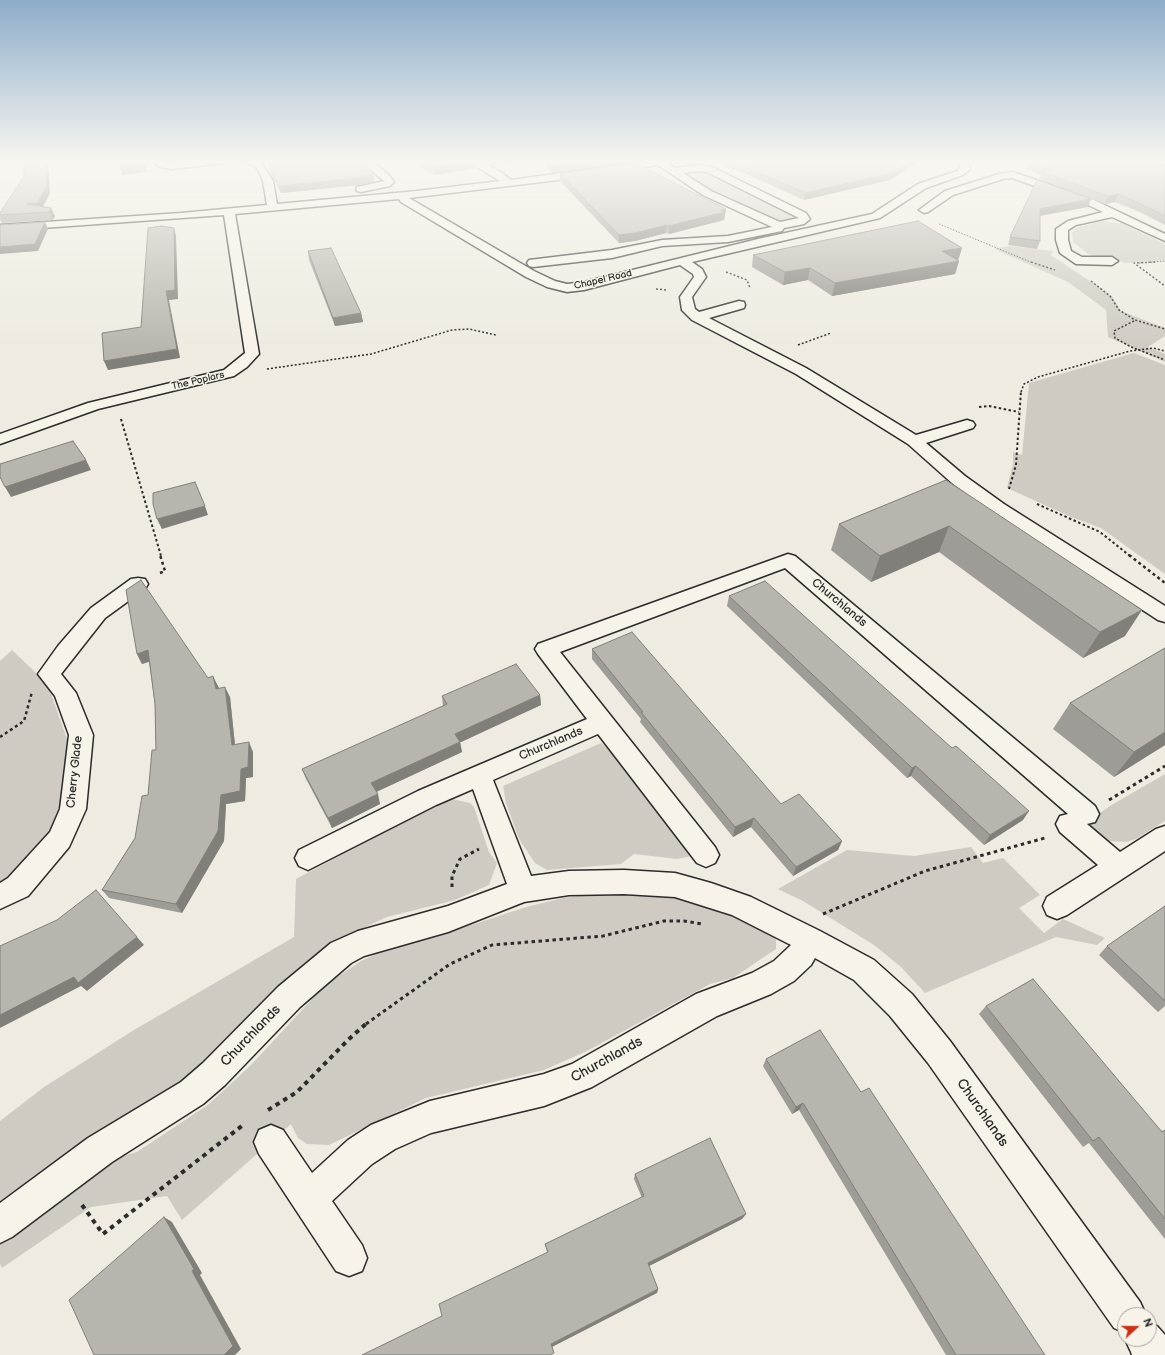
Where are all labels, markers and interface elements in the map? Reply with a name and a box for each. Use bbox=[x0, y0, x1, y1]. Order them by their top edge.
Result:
street label: Chapel Road bbox=[573, 268, 633, 292]
street label: The Poplars bbox=[171, 369, 225, 393]
street label: Churchlands bbox=[808, 576, 870, 630]
street label: Churchlands bbox=[517, 724, 585, 764]
street label: Cherry Glade bbox=[64, 735, 86, 809]
street label: Churchlands bbox=[217, 1002, 285, 1070]
street label: Churchlands bbox=[568, 1033, 646, 1087]
street label: Churchlands bbox=[952, 1076, 1012, 1150]
north arrow bbox=[1117, 1307, 1157, 1347]
text: N bbox=[1140, 1317, 1155, 1329]

